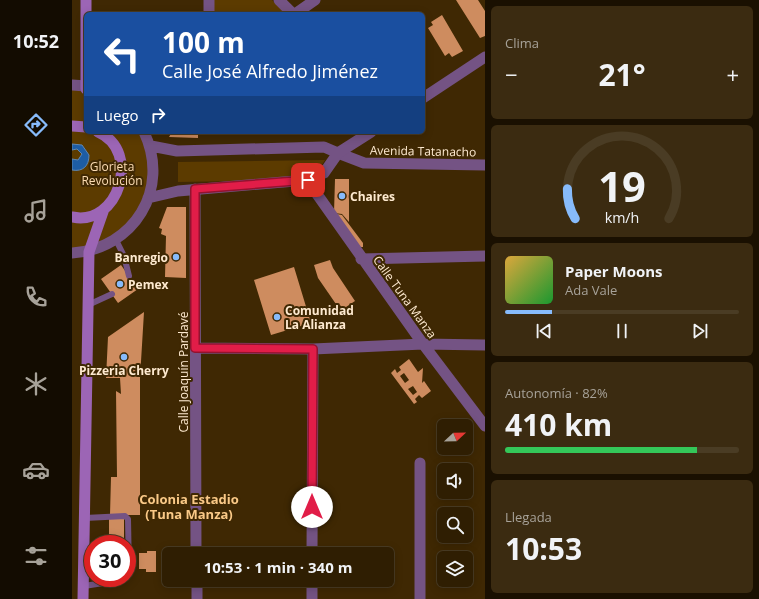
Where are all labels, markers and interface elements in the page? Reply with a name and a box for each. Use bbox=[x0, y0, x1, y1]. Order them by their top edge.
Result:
text: 100 m bbox=[162, 23, 245, 61]
icon: left bbox=[96, 28, 148, 80]
text: 10:52 bbox=[13, 29, 59, 53]
text: Clima bbox=[505, 34, 539, 52]
text: 21° bbox=[598, 54, 646, 95]
text: Calle José Alfredo Jiménez bbox=[162, 59, 378, 83]
text: − bbox=[505, 59, 518, 89]
text: + bbox=[726, 59, 739, 89]
icon: right bbox=[147, 104, 169, 126]
text: Luego bbox=[96, 105, 139, 125]
icon: directions bbox=[22, 111, 50, 139]
street label: Avenida Tatanacho bbox=[370, 142, 476, 160]
park label: Glorieta Revolución bbox=[81, 158, 143, 189]
text: 19 bbox=[598, 158, 646, 214]
pin bbox=[291, 163, 325, 197]
icon: arrive bbox=[297, 169, 319, 191]
place label: Chaires bbox=[350, 188, 395, 205]
marker: Chaires bbox=[337, 191, 347, 201]
icon: music bbox=[22, 197, 50, 225]
text: km/h bbox=[605, 207, 639, 226]
place label: Banregio bbox=[114, 249, 168, 266]
marker: Banregio bbox=[171, 252, 181, 262]
street label: Calle Tuna Manza bbox=[369, 252, 441, 342]
text: Paper Moons bbox=[565, 261, 663, 281]
place label: Pemex bbox=[128, 276, 168, 293]
marker: Pemex bbox=[115, 279, 125, 289]
text: Ada Vale bbox=[565, 281, 617, 299]
icon: phone bbox=[22, 283, 50, 311]
place label: Comunidad La Alianza bbox=[285, 302, 354, 333]
street label: Calle Joaquín Pardavé bbox=[175, 311, 192, 433]
marker: Comunidad La Alianza bbox=[272, 312, 282, 322]
icon: previous bbox=[533, 320, 555, 342]
icon: pause bbox=[611, 320, 633, 342]
icon: next bbox=[689, 320, 711, 342]
marker: Pizzeria Cherry bbox=[119, 352, 129, 362]
place label: Pizzeria Cherry bbox=[79, 362, 169, 379]
icon: climate bbox=[22, 370, 50, 398]
text: Autonomía · 82% bbox=[505, 384, 608, 402]
text: 410 km bbox=[505, 404, 612, 445]
north arrow bbox=[437, 419, 473, 455]
map controls bbox=[437, 419, 473, 587]
icon: car bbox=[22, 456, 50, 484]
button: sound bbox=[437, 463, 473, 499]
position arrow bbox=[291, 486, 333, 528]
district label: Colonia Estadio (Tuna Manza) bbox=[139, 490, 239, 523]
button: search bbox=[437, 507, 473, 543]
text: Llegada bbox=[505, 508, 552, 526]
text: 10:53 bbox=[505, 528, 582, 569]
speed limit sign: 30 bbox=[84, 535, 136, 587]
icon: filters bbox=[22, 542, 50, 570]
button: layers bbox=[437, 551, 473, 587]
text: 10:53 · 1 min · 340 m bbox=[204, 557, 352, 577]

